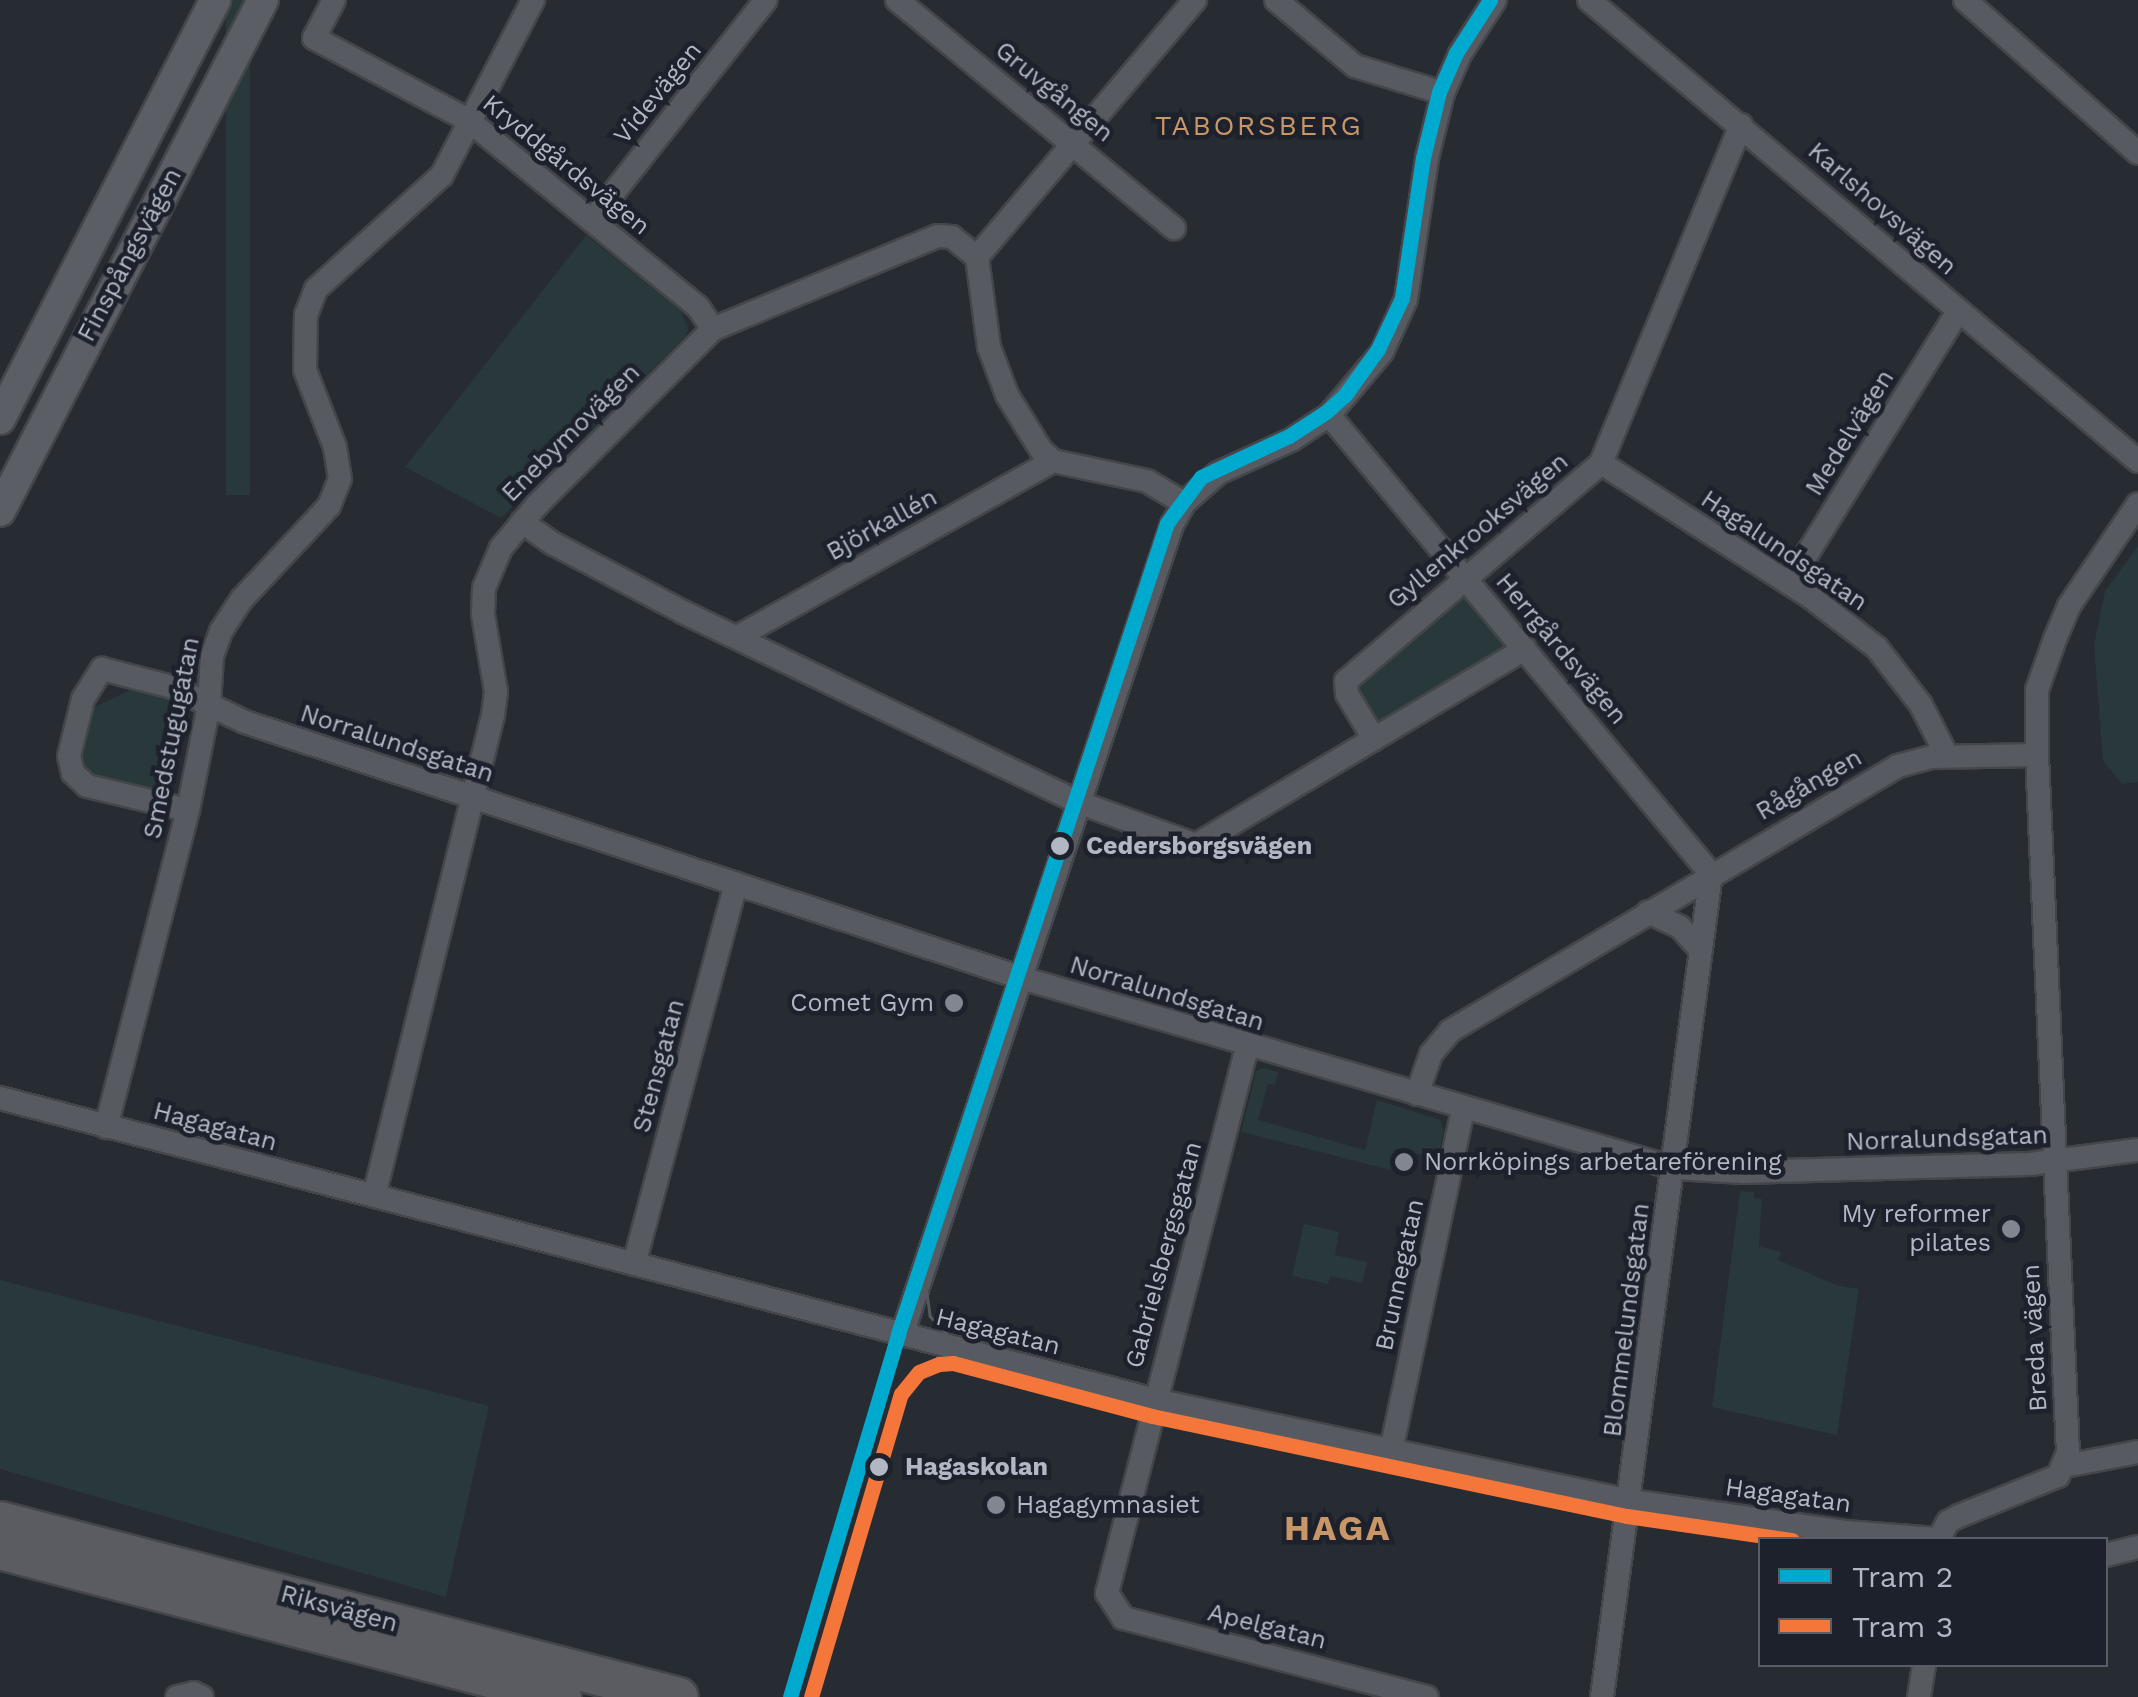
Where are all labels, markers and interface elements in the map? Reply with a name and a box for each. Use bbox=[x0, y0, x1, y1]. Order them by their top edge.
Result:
street label: Gruvgången bbox=[989, 35, 1119, 149]
street label: Videvägen bbox=[608, 36, 708, 150]
street label: Kryddgårdsvägen bbox=[476, 88, 656, 242]
district label: TABORSBERG bbox=[1155, 109, 1363, 143]
street label: Karlshovsvägen bbox=[1801, 136, 1963, 282]
street label: Finspångsvägen bbox=[72, 163, 188, 347]
street label: Enebymovägen bbox=[496, 358, 646, 508]
street label: Medelvägen bbox=[1799, 364, 1901, 502]
street label: Gyllenkrooksvägen bbox=[1381, 447, 1575, 615]
street label: Björkallén bbox=[822, 482, 942, 568]
street label: Hagalundsgatan bbox=[1695, 484, 1873, 618]
street label: Herrgårdsvägen bbox=[1489, 567, 1633, 731]
street label: Smedstugugatan bbox=[138, 635, 206, 841]
street label: Norralundsgatan bbox=[296, 699, 498, 789]
street label: Rågången bbox=[1751, 743, 1867, 827]
marker: Cedersborgsvägen bbox=[1043, 829, 1077, 863]
place label: Cedersborgsvägen bbox=[1086, 831, 1312, 861]
street label: Norralundsgatan bbox=[1066, 950, 1268, 1038]
place label: Comet Gym bbox=[790, 988, 934, 1018]
marker: Comet Gym bbox=[943, 992, 965, 1014]
street label: Stensgatan bbox=[627, 996, 691, 1136]
street label: Hagagatan bbox=[150, 1096, 280, 1158]
street label: Norralundsgatan bbox=[1846, 1120, 2048, 1158]
street label: Gabrielsbergsgatan bbox=[1119, 1138, 1209, 1372]
place label: Norrköpings arbetareförening bbox=[1424, 1147, 1781, 1177]
marker: Norrköpings arbetareförening bbox=[1393, 1151, 1415, 1173]
street label: Brunnegatan bbox=[1369, 1196, 1431, 1354]
place label: My reformer pilates bbox=[1841, 1200, 1991, 1259]
street label: Blommelundsgatan bbox=[1598, 1201, 1656, 1439]
marker: My reformer pilates bbox=[2000, 1218, 2022, 1240]
street label: Breda vägen bbox=[2016, 1263, 2054, 1413]
street label: Hagagatan bbox=[933, 1302, 1063, 1362]
marker: Hagaskolan bbox=[862, 1450, 896, 1484]
place label: Hagaskolan bbox=[905, 1452, 1048, 1482]
street label: Hagagatan bbox=[1723, 1472, 1853, 1520]
place label: Hagagymnasiet bbox=[1016, 1490, 1200, 1520]
marker: Hagagymnasiet bbox=[985, 1494, 1007, 1516]
district label: HAGA bbox=[1284, 1507, 1392, 1549]
legend bbox=[1758, 1537, 2108, 1667]
text: Tram 2 bbox=[1852, 1559, 1953, 1594]
street label: Riksvägen bbox=[277, 1579, 401, 1639]
street label: Apelgatan bbox=[1205, 1598, 1329, 1656]
text: Tram 3 bbox=[1852, 1609, 1953, 1644]

